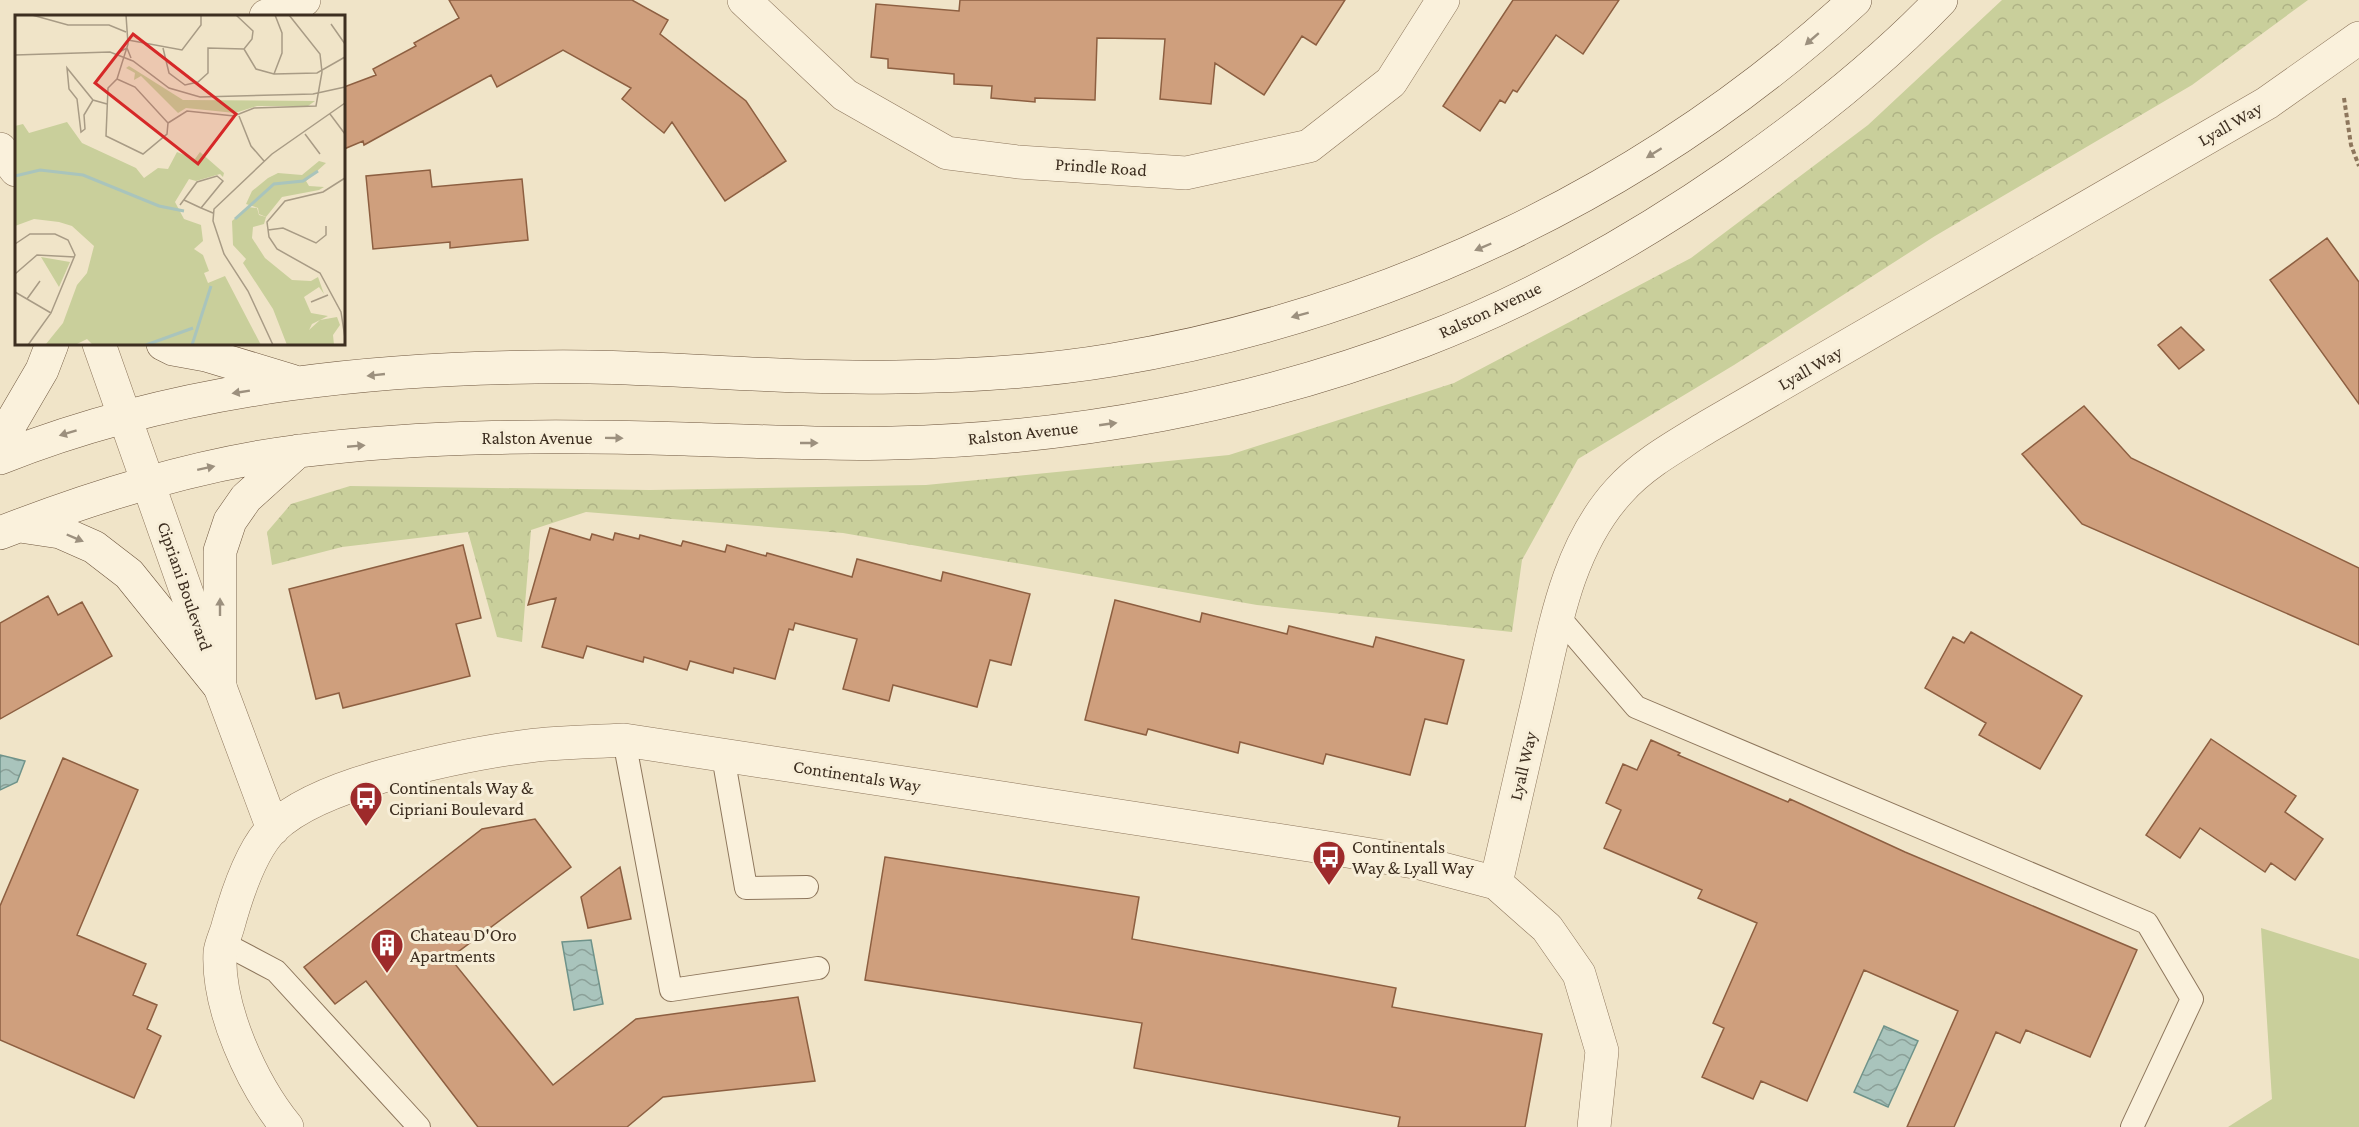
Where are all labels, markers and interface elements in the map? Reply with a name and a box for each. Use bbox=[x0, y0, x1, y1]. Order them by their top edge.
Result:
inset map bbox=[15, 15, 345, 345]
one-way arrow bbox=[1804, 33, 1820, 46]
street label: Lyall Way bbox=[2195, 97, 2266, 150]
one-way arrow bbox=[1646, 148, 1662, 159]
street label: Prindle Road bbox=[1055, 154, 1148, 180]
one-way arrow bbox=[1474, 243, 1492, 252]
street label: Ralston Avenue bbox=[1436, 277, 1545, 342]
one-way arrow bbox=[1291, 311, 1310, 321]
street label: Lyall Way bbox=[1775, 341, 1846, 394]
one-way arrow bbox=[366, 370, 385, 380]
one-way arrow bbox=[232, 388, 251, 397]
street label: Ralston Avenue bbox=[967, 417, 1079, 449]
one-way arrow bbox=[1099, 419, 1118, 428]
street label: Ralston Avenue bbox=[482, 428, 592, 448]
one-way arrow bbox=[59, 429, 77, 438]
one-way arrow bbox=[605, 433, 624, 443]
one-way arrow bbox=[799, 438, 818, 448]
one-way arrow bbox=[347, 441, 366, 451]
one-way arrow bbox=[196, 462, 215, 472]
street label: Cipriani Boulevard bbox=[154, 519, 217, 654]
one-way arrow bbox=[66, 533, 84, 543]
one-way arrow bbox=[215, 598, 225, 617]
street label: Lyall Way bbox=[1505, 729, 1541, 802]
street label: Continentals Way bbox=[792, 756, 923, 796]
place label: Continentals Way & Cipriani Boulevard bbox=[389, 778, 534, 819]
bus stop icon: Continentals Way & Cipriani Boulevard bbox=[348, 780, 384, 827]
place label: Continentals Way & Lyall Way bbox=[1352, 837, 1474, 878]
bus stop icon: Continentals Way & Lyall Way bbox=[1311, 839, 1347, 886]
place label: Chateau D'Oro Apartments bbox=[410, 925, 517, 966]
building icon: Chateau D'Oro Apartments bbox=[369, 927, 405, 974]

